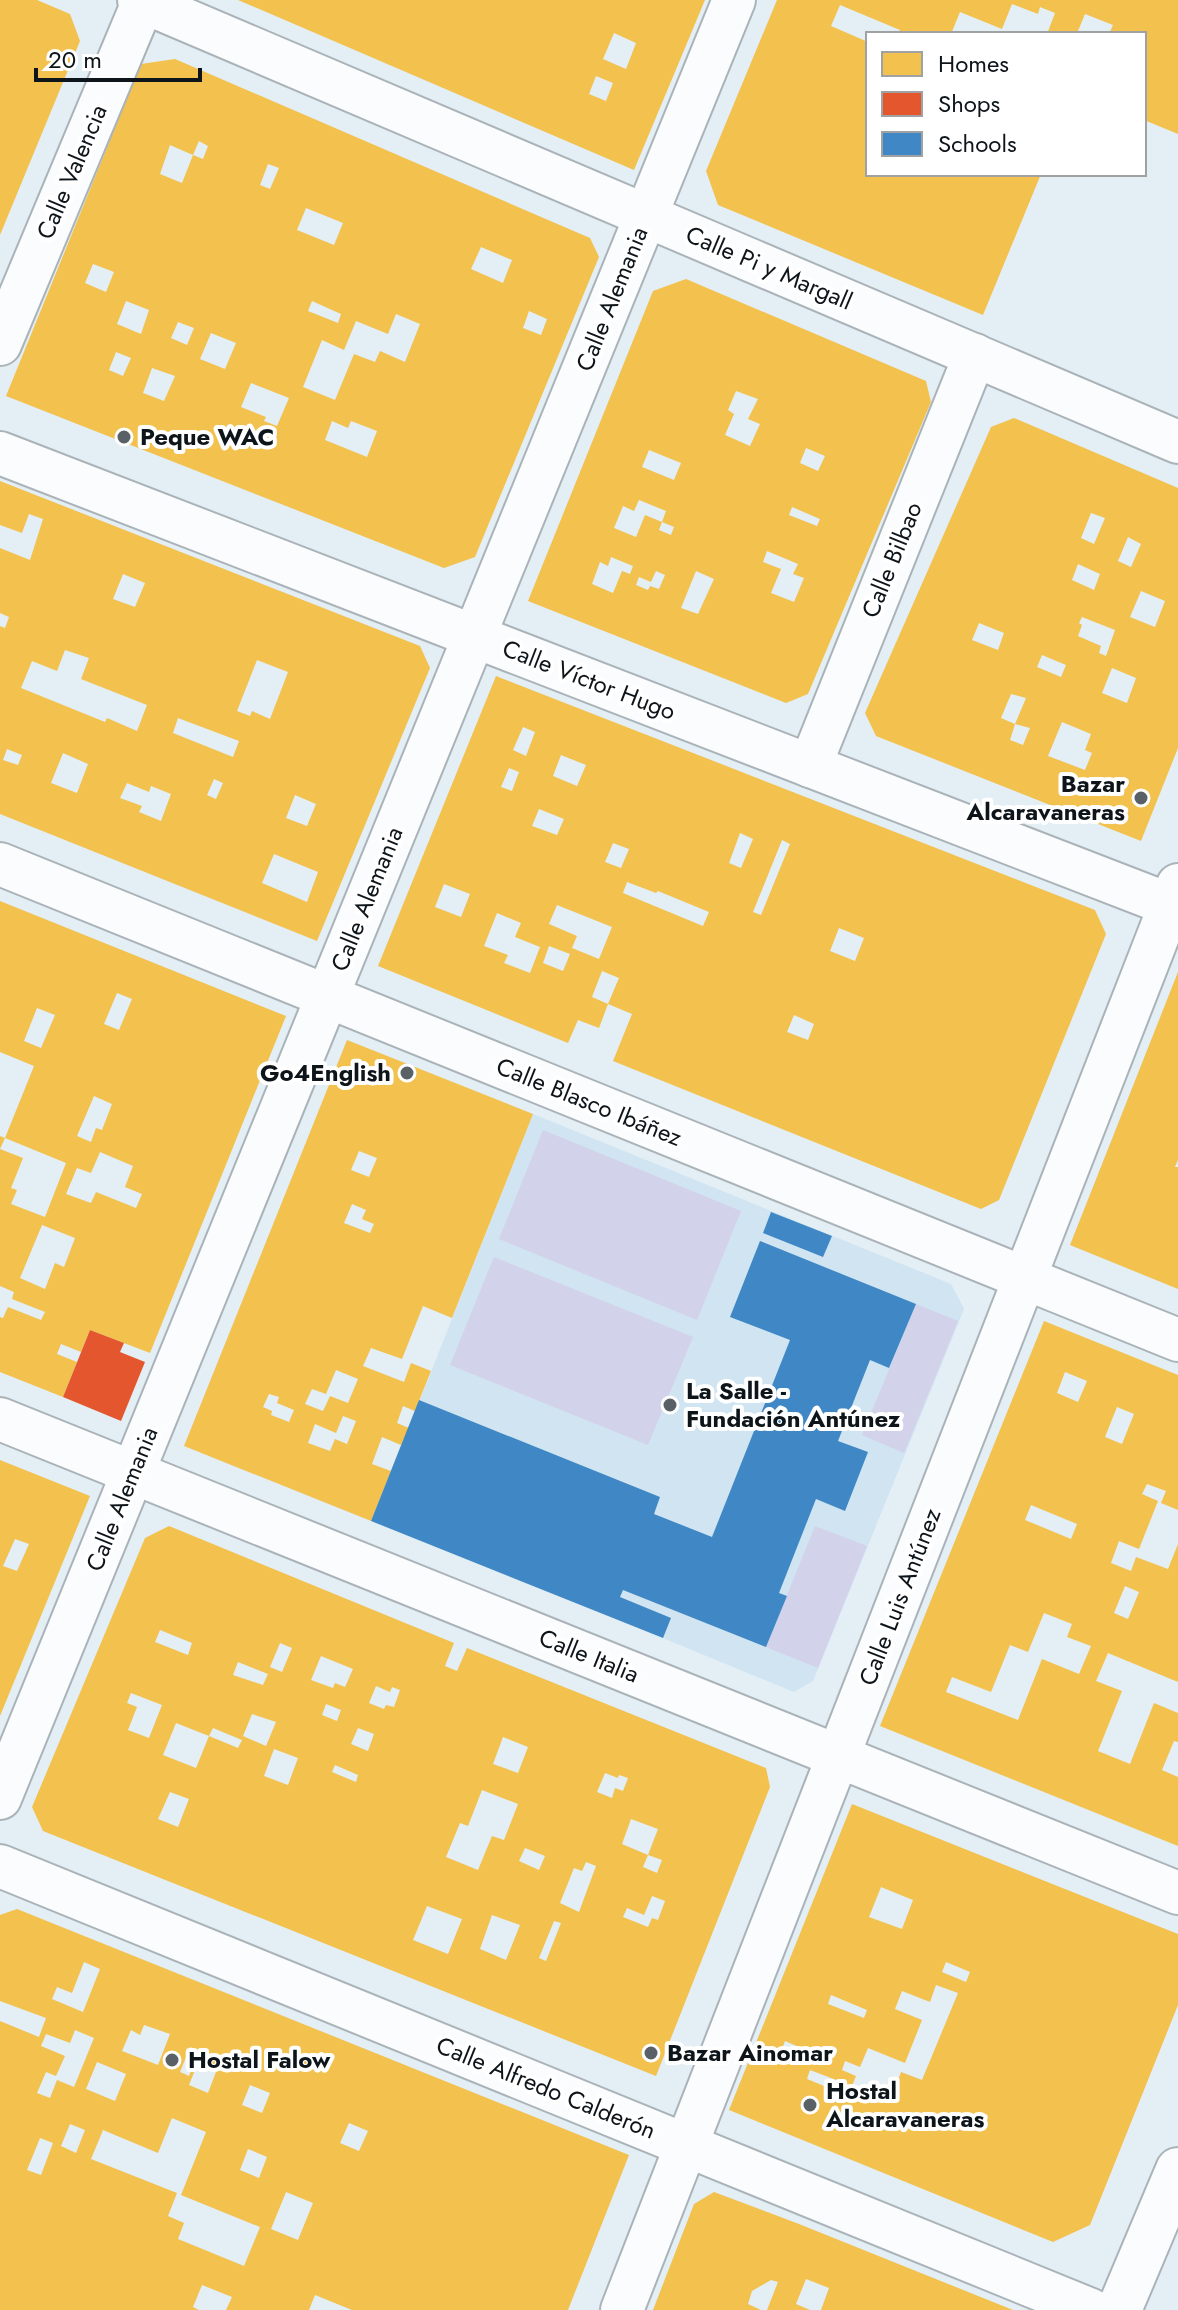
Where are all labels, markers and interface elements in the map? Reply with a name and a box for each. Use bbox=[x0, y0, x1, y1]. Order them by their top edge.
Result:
scale bar bbox=[36, 32, 200, 82]
legend bbox=[866, 32, 1146, 176]
text: 20 m bbox=[48, 42, 102, 77]
text: Homes bbox=[938, 46, 1009, 81]
text: Shops bbox=[938, 86, 1000, 121]
street label: Calle Valencia bbox=[27, 99, 116, 245]
text: Schools bbox=[938, 126, 1017, 161]
street label: Calle Pi y Margall bbox=[680, 217, 858, 318]
street label: Calle Alemania bbox=[567, 221, 656, 376]
place label: Peque WAC bbox=[140, 419, 274, 454]
marker: Peque WAC bbox=[115, 428, 133, 446]
street label: Calle Bilbao bbox=[852, 497, 931, 623]
street label: Calle Víctor Hugo bbox=[497, 630, 681, 729]
place label: Bazar Alcaravaneras bbox=[966, 766, 1125, 829]
marker: Bazar Alcaravaneras bbox=[1132, 789, 1150, 807]
street label: Calle Alemania bbox=[322, 821, 411, 976]
street label: Calle Blasco Ibáñez bbox=[491, 1048, 687, 1155]
place label: Go4English bbox=[260, 1055, 391, 1090]
marker: Go4English bbox=[398, 1064, 416, 1082]
place label: La Salle - Fundación Antúnez bbox=[686, 1373, 901, 1436]
marker: La Salle - Fundación Antúnez bbox=[661, 1396, 679, 1414]
street label: Calle Alemania bbox=[77, 1421, 166, 1576]
street label: Calle Luis Antúnez bbox=[850, 1503, 949, 1690]
street label: Calle Italia bbox=[534, 1620, 644, 1691]
street label: Calle Alfredo Calderón bbox=[431, 2027, 661, 2148]
place label: Bazar Ainomar bbox=[667, 2035, 833, 2070]
place label: Hostal Falow bbox=[188, 2042, 331, 2077]
marker: Bazar Ainomar bbox=[642, 2044, 660, 2062]
marker: Hostal Falow bbox=[163, 2051, 181, 2069]
place label: Hostal Alcaravaneras bbox=[825, 2073, 985, 2136]
marker: Hostal Alcaravaneras bbox=[801, 2096, 819, 2114]

